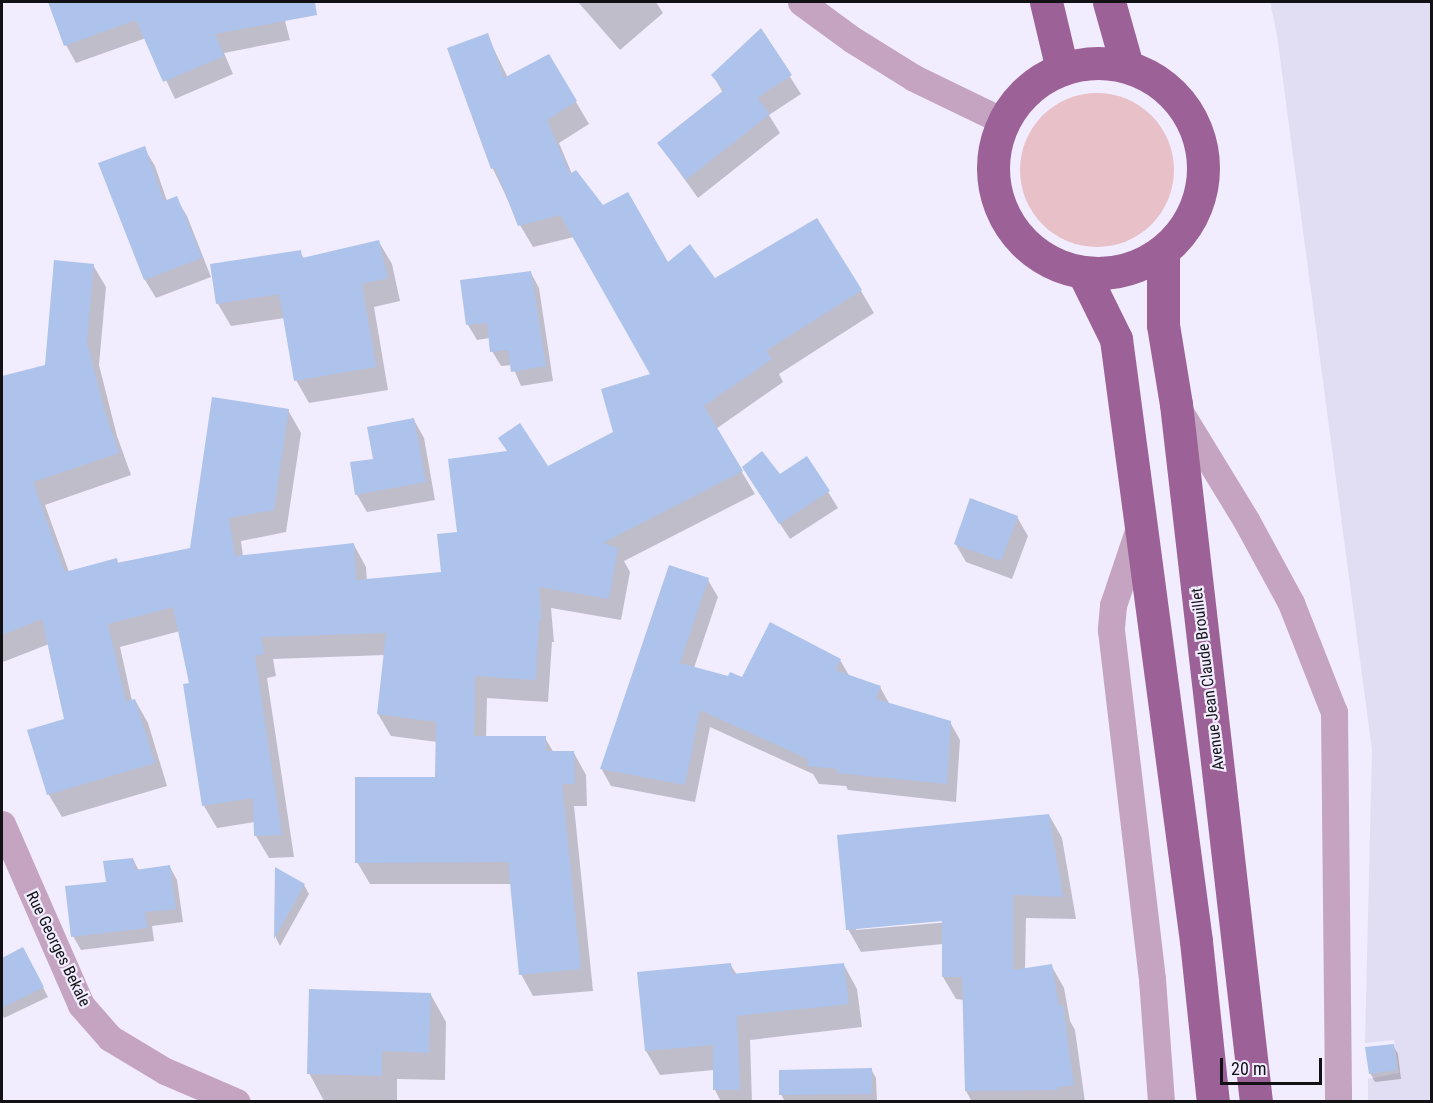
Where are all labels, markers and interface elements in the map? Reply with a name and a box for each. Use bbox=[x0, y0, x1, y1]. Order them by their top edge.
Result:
street label: Avenue Jean Claude Brouillet bbox=[1187, 587, 1229, 771]
street label: Rue Georges Bekale bbox=[22, 888, 94, 1010]
scale bar bbox=[1223, 1046, 1325, 1084]
text: 20 m bbox=[1231, 1058, 1266, 1079]

